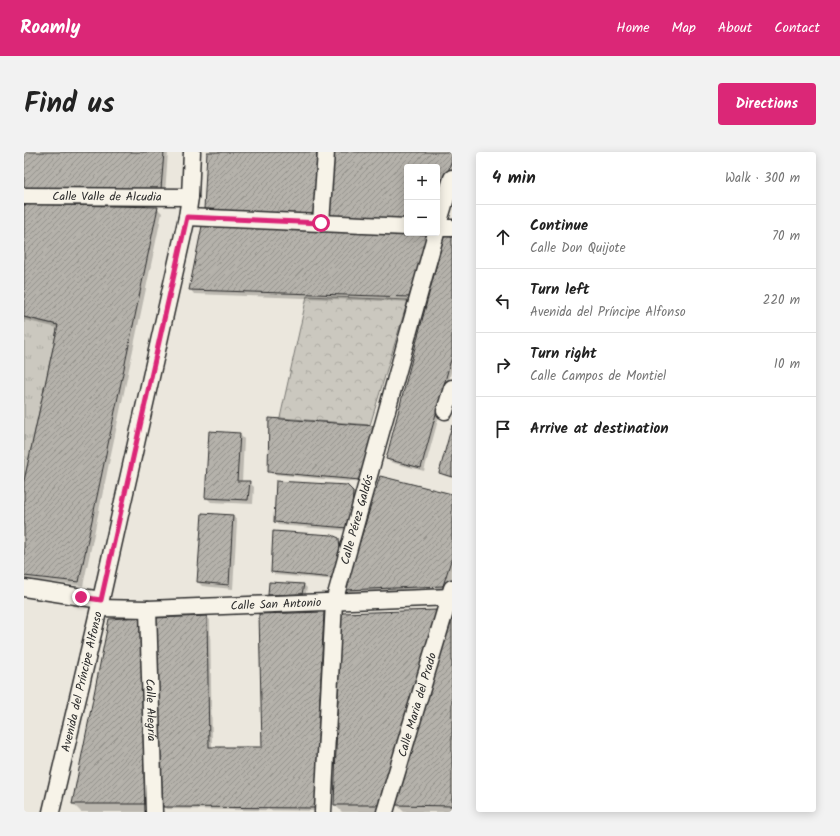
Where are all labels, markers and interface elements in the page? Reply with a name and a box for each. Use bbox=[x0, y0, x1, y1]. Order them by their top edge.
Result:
text: Roamly bbox=[20, 13, 80, 43]
text: Home bbox=[616, 17, 650, 39]
text: Map bbox=[672, 17, 696, 39]
text: About bbox=[718, 17, 752, 39]
text: Contact bbox=[774, 17, 820, 39]
text: Find us bbox=[24, 82, 115, 127]
button: Directions bbox=[718, 83, 816, 125]
map controls bbox=[404, 164, 440, 236]
button: + bbox=[404, 164, 440, 200]
text: 4 min bbox=[492, 165, 536, 192]
text: Walk · 300 m bbox=[725, 168, 800, 189]
street label: Calle Valle de Alcudia bbox=[52, 187, 162, 206]
button: − bbox=[404, 200, 440, 236]
route start bbox=[312, 214, 330, 232]
text: Continue bbox=[530, 214, 588, 238]
icon: ahead bbox=[492, 226, 514, 248]
text: 70 m bbox=[772, 226, 800, 247]
text: Calle Don Quijote bbox=[530, 238, 626, 259]
text: Turn left bbox=[530, 278, 590, 302]
icon: left bbox=[492, 290, 514, 312]
text: 220 m bbox=[763, 290, 800, 311]
text: Avenida del Príncipe Alfonso bbox=[530, 302, 686, 323]
text: Turn right bbox=[530, 342, 597, 366]
icon: right bbox=[492, 354, 514, 376]
text: 10 m bbox=[774, 354, 800, 375]
text: Calle Campos de Montiel bbox=[530, 366, 666, 387]
text: Arrive at destination bbox=[530, 417, 669, 441]
icon: arrive bbox=[492, 418, 514, 440]
street label: Calle Pérez Galdós bbox=[335, 472, 378, 567]
route end bbox=[72, 588, 90, 606]
street label: Calle San Antonio bbox=[230, 593, 322, 615]
street label: Avenida del Príncipe Alfonso bbox=[56, 609, 107, 754]
street label: Calle Maria del Prado bbox=[392, 650, 442, 759]
street label: Calle Alegría bbox=[141, 678, 161, 742]

